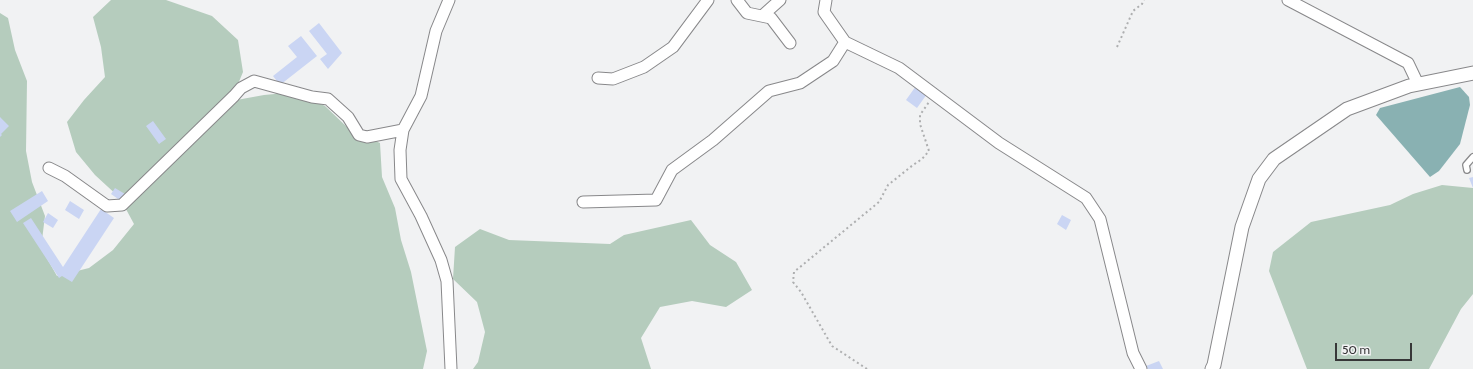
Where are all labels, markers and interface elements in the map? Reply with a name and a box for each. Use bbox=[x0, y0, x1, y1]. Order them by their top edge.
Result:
scale bar bbox=[1337, 335, 1414, 361]
text: 50 m bbox=[1342, 342, 1370, 357]

